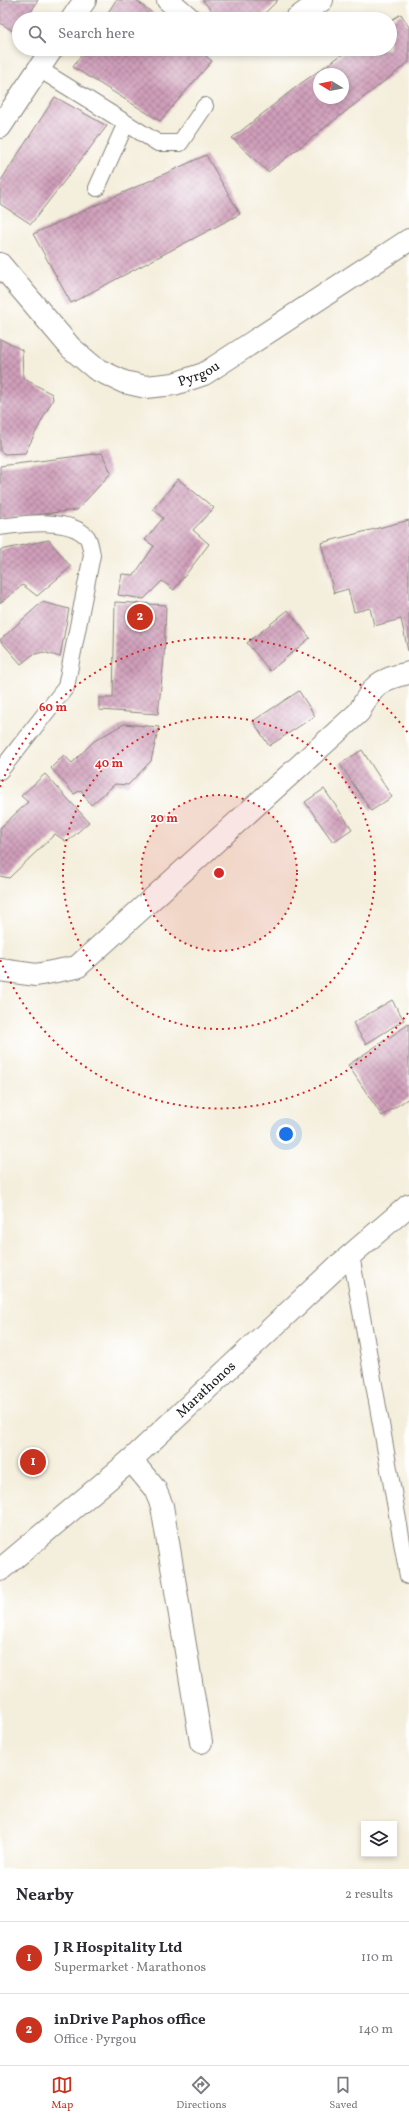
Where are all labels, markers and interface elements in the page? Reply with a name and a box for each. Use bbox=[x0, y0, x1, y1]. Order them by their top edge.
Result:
search box bbox=[12, 12, 397, 56]
icon: search bbox=[26, 23, 48, 45]
text: Search here bbox=[58, 24, 135, 45]
north arrow bbox=[313, 68, 349, 104]
street label: Pyrgou bbox=[175, 357, 224, 392]
pin: 2 bbox=[127, 602, 153, 632]
text: 60 m bbox=[39, 700, 67, 716]
text: 40 m bbox=[95, 756, 124, 772]
text: 20 m bbox=[150, 811, 178, 827]
centre of rings bbox=[212, 866, 226, 880]
your location bbox=[276, 1124, 296, 1144]
street label: Marathonos bbox=[172, 1357, 240, 1422]
pin: 1 bbox=[20, 1447, 46, 1477]
map controls bbox=[361, 1821, 397, 1857]
button: layers bbox=[361, 1821, 397, 1857]
text: Nearby bbox=[16, 1884, 74, 1907]
text: 2 results bbox=[345, 1886, 393, 1904]
text: J R Hospitality Ltd bbox=[54, 1938, 182, 1959]
text: 1 bbox=[26, 1949, 32, 1967]
text: 110 m bbox=[361, 1949, 393, 1967]
text: Supermarket · Marathonos bbox=[54, 1959, 206, 1977]
text: inDrive Paphos office bbox=[54, 2010, 206, 2031]
text: 2 bbox=[26, 2021, 32, 2039]
text: 140 m bbox=[359, 2021, 393, 2039]
text: Office · Pyrgou bbox=[54, 2031, 137, 2049]
tab: Map bbox=[51, 2074, 73, 2113]
tab: Directions bbox=[176, 2074, 227, 2113]
tab: Saved bbox=[329, 2074, 358, 2113]

